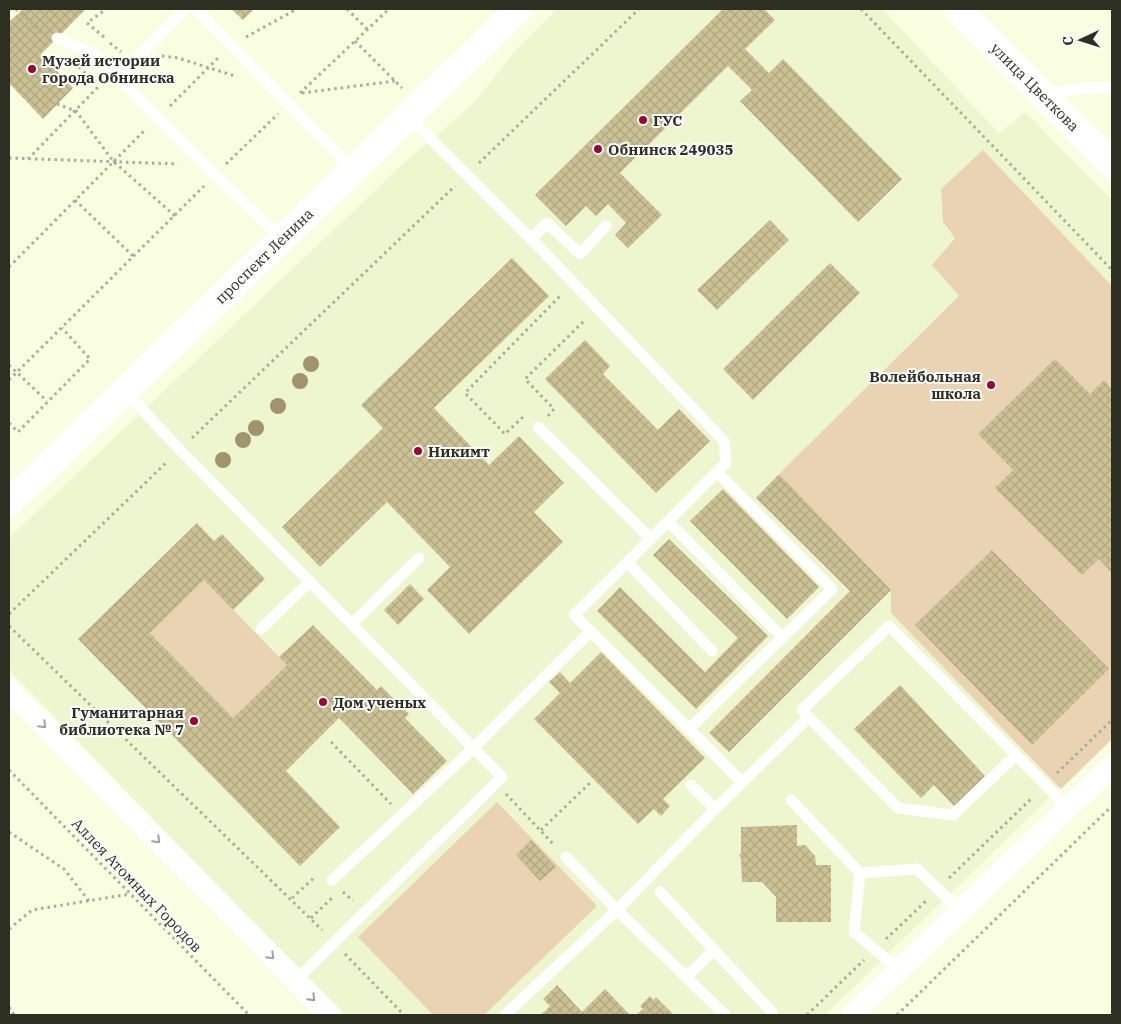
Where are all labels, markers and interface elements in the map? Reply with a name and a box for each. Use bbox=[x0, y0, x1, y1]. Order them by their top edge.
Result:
north arrow bbox=[1056, 15, 1106, 65]
text: С bbox=[1059, 36, 1077, 46]
street label: улица Цветкова bbox=[987, 39, 1083, 135]
place label: Музей истории города Обнинска bbox=[42, 51, 175, 87]
marker: Музей истории города Обнинска bbox=[26, 63, 38, 75]
place label: ГУС bbox=[653, 111, 682, 130]
marker: ГУС bbox=[637, 114, 649, 126]
place label: Обнинск 249035 bbox=[608, 140, 734, 159]
marker: Обнинск 249035 bbox=[592, 143, 604, 155]
street label: проспект Ленина bbox=[211, 204, 317, 308]
place label: Волейбольная школа bbox=[869, 367, 981, 403]
marker: Волейбольная школа bbox=[985, 379, 997, 391]
place label: Никимт bbox=[428, 442, 490, 461]
marker: Никимт bbox=[412, 445, 424, 457]
place label: Дом ученых bbox=[333, 693, 426, 712]
marker: Дом ученых bbox=[317, 696, 329, 708]
place label: Гуманитарная библиотека № 7 bbox=[59, 703, 184, 739]
marker: Гуманитарная библиотека № 7 bbox=[188, 715, 200, 727]
one-way arrow bbox=[37, 719, 46, 728]
street label: Аллея Атомных Городов bbox=[68, 814, 206, 956]
one-way arrow bbox=[151, 835, 160, 844]
one-way arrow bbox=[265, 950, 274, 959]
one-way arrow bbox=[307, 992, 316, 1001]

